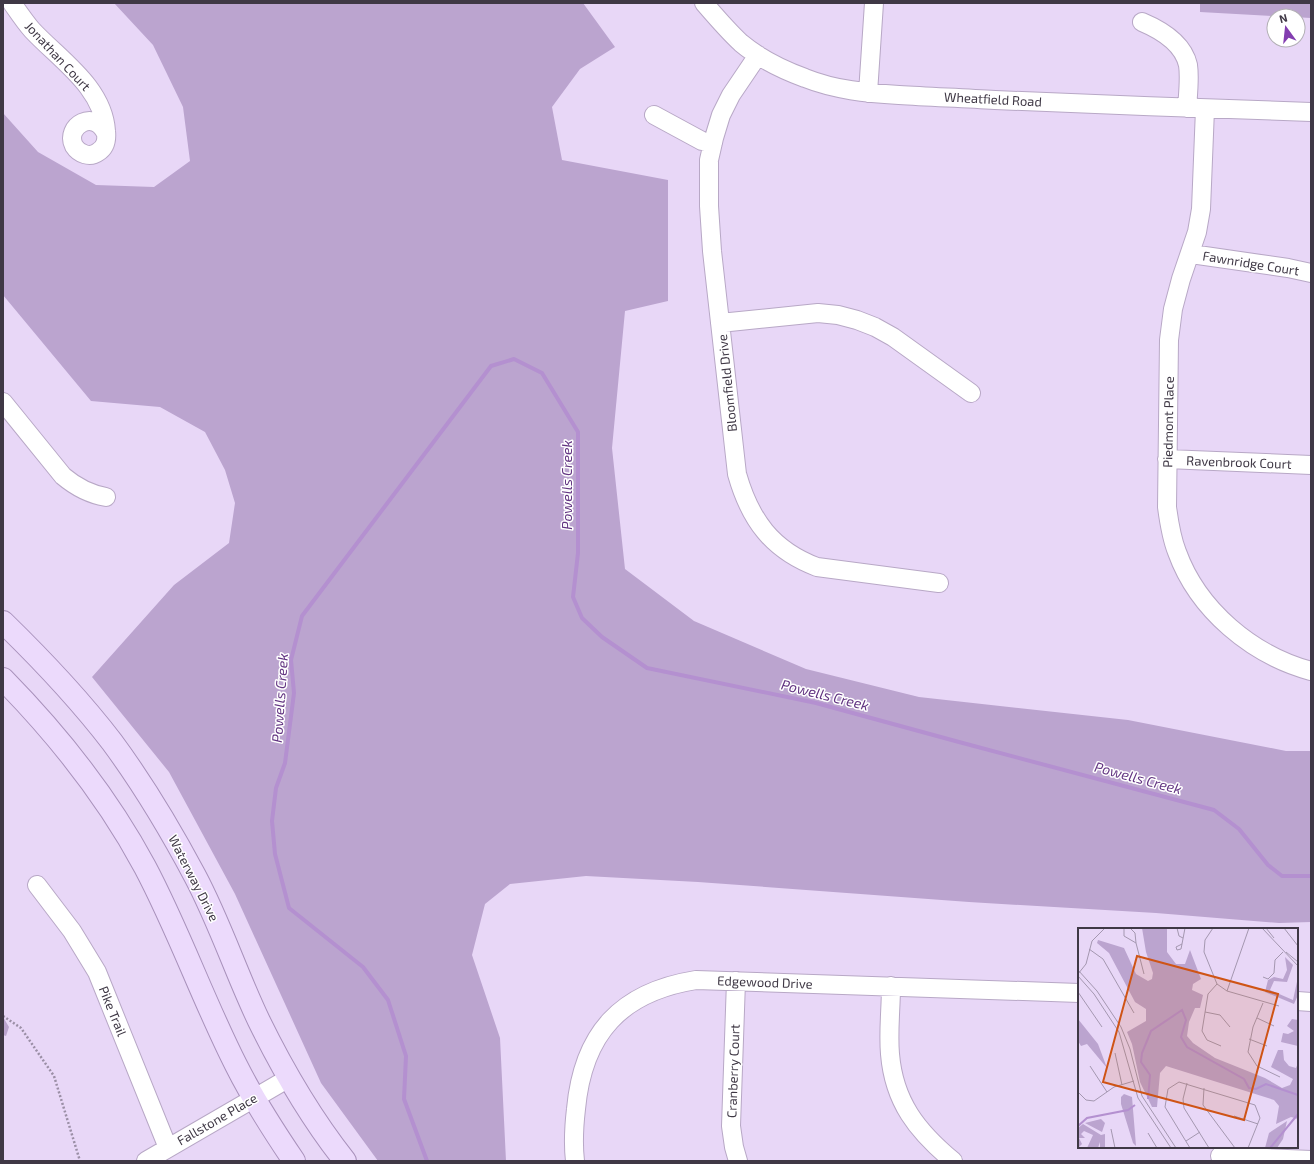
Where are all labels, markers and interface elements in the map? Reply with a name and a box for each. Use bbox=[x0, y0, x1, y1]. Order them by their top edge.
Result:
north arrow bbox=[1266, 8, 1306, 48]
text: N bbox=[1278, 11, 1289, 25]
street label: Jonathan Court bbox=[22, 18, 94, 94]
street label: Wheatfield Road bbox=[944, 88, 1042, 110]
street label: Fawnridge Court bbox=[1202, 247, 1300, 279]
street label: Bloomfield Drive bbox=[714, 333, 740, 433]
street label: Piedmont Place bbox=[1159, 376, 1177, 468]
water label: Powells Creek bbox=[558, 440, 575, 530]
street label: Ravenbrook Court bbox=[1186, 452, 1292, 472]
water label: Powells Creek bbox=[268, 653, 291, 743]
water label: Powells Creek bbox=[780, 675, 871, 714]
water label: Powells Creek bbox=[1093, 758, 1184, 797]
street label: Waterway Drive bbox=[165, 832, 223, 924]
inset map bbox=[1078, 928, 1298, 1148]
street label: Edgewood Drive bbox=[717, 972, 813, 992]
street label: Pike Trail bbox=[96, 984, 130, 1039]
street label: Cranberry Court bbox=[723, 1024, 743, 1118]
street label: Fallstone Place bbox=[174, 1090, 260, 1148]

